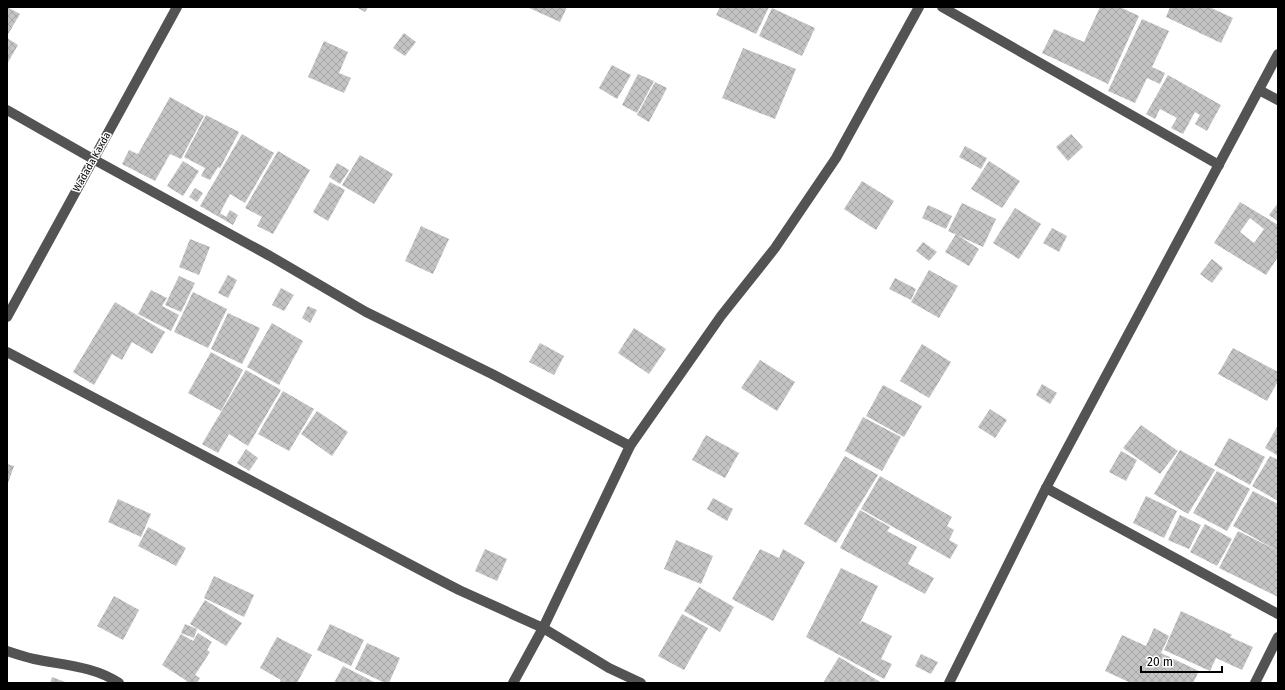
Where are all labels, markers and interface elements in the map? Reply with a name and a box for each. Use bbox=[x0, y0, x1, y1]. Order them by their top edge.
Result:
street label: Wadada Kaxda bbox=[71, 130, 113, 194]
scale bar bbox=[1141, 648, 1222, 674]
text: 20 m bbox=[1147, 655, 1173, 669]

